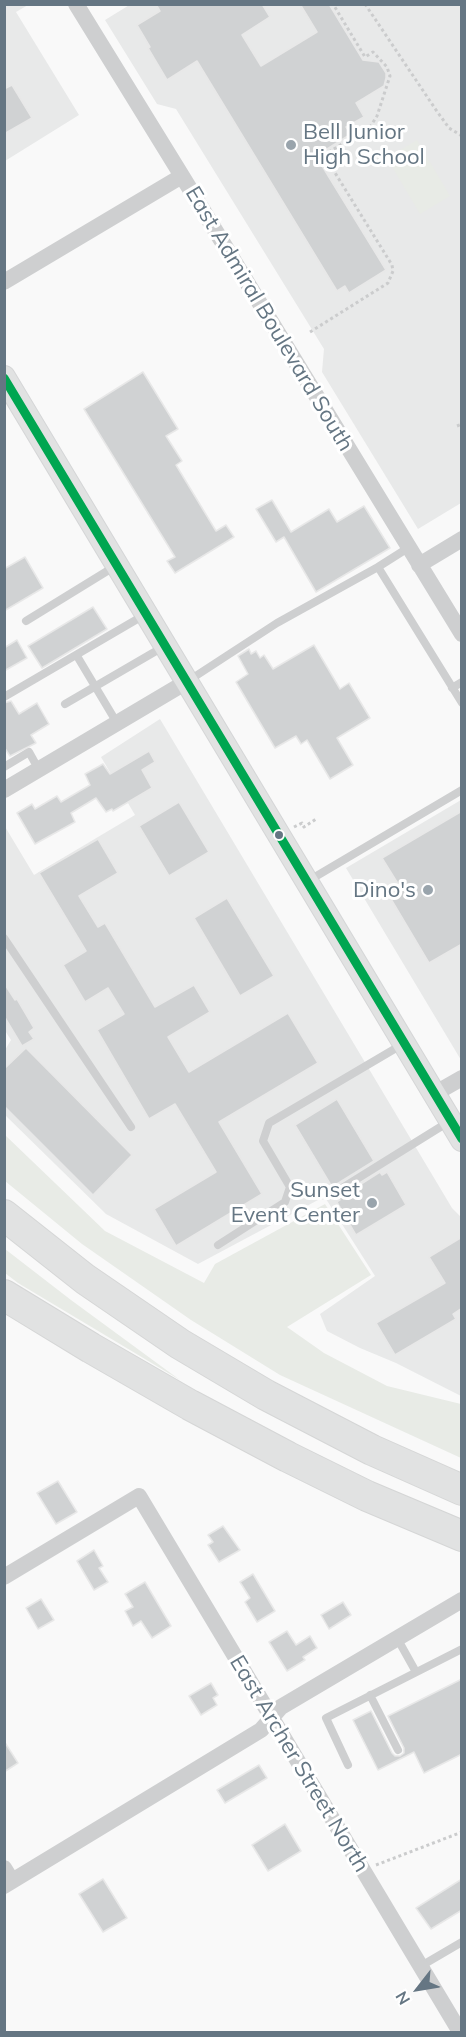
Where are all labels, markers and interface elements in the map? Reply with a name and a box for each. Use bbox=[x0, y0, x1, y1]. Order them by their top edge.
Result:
place label: Bell Junior High School bbox=[303, 119, 425, 170]
marker: Bell Junior High School bbox=[284, 138, 298, 152]
street label: East Admiral Boulevard South bbox=[179, 182, 359, 456]
unlabelled marker bbox=[273, 829, 285, 841]
place label: Dino's bbox=[353, 877, 416, 903]
marker: Dino's bbox=[421, 883, 435, 897]
place label: Sunset Event Center bbox=[231, 1177, 360, 1228]
marker: Sunset Event Center bbox=[365, 1196, 379, 1210]
street label: East Archer Street North bbox=[224, 1651, 374, 1877]
north arrow bbox=[388, 1959, 448, 2019]
text: N bbox=[391, 1988, 414, 2009]

